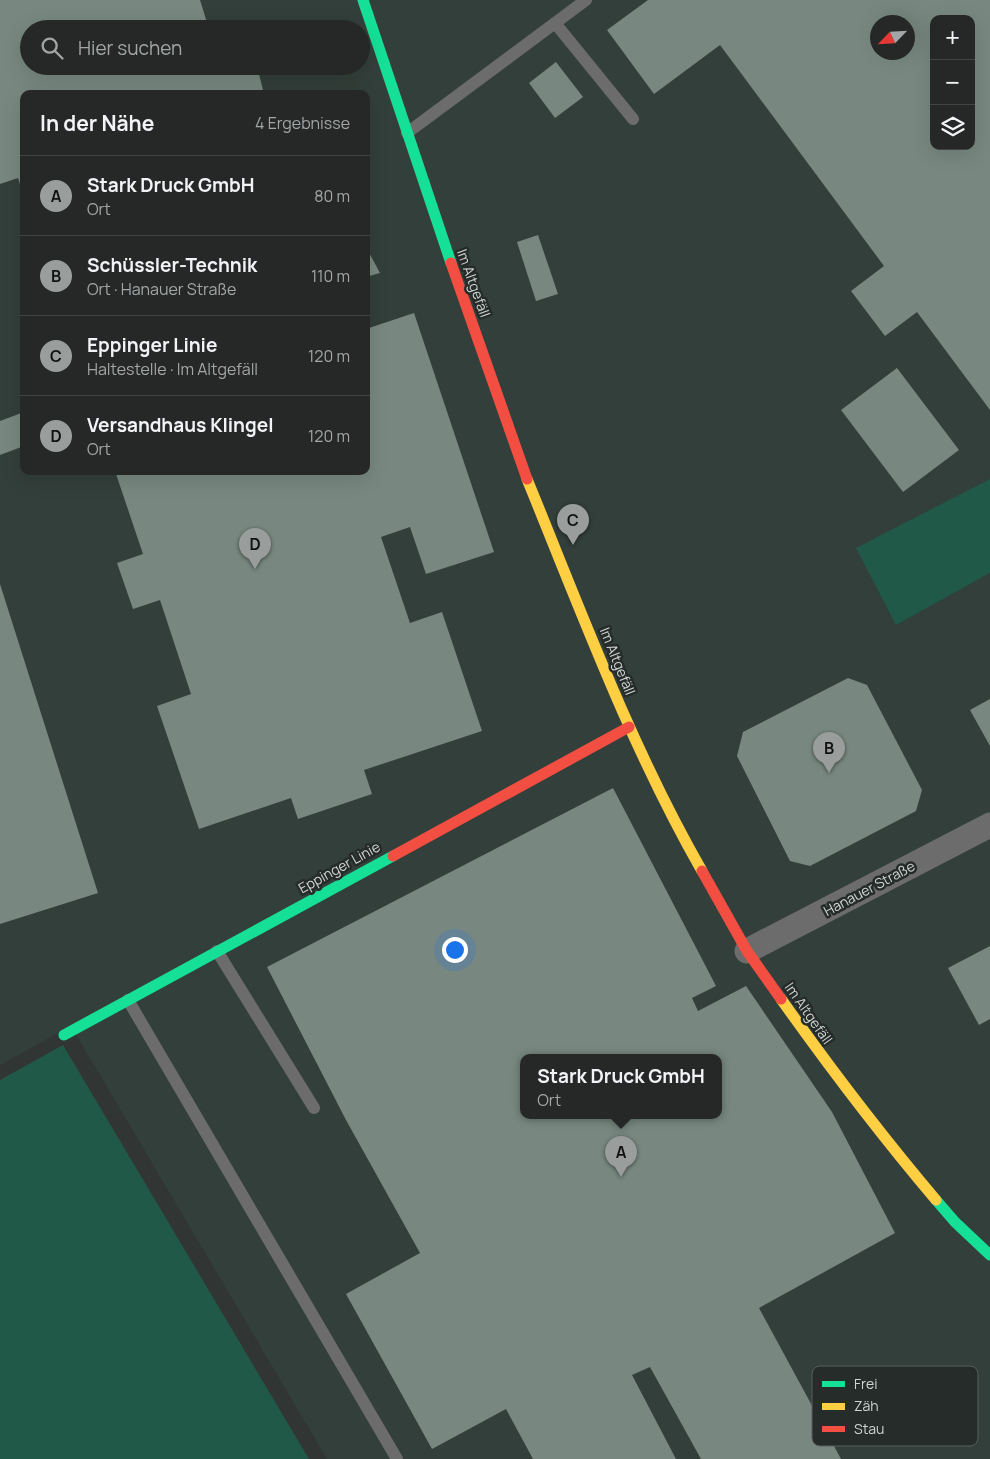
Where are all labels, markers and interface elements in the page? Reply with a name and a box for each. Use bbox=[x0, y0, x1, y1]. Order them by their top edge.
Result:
north arrow bbox=[870, 15, 915, 60]
map controls bbox=[930, 15, 975, 150]
button: + bbox=[930, 15, 975, 60]
search box bbox=[20, 20, 370, 75]
icon: search bbox=[38, 34, 66, 62]
text: Hier suchen bbox=[78, 35, 182, 61]
button: − bbox=[930, 60, 975, 105]
button: layers bbox=[930, 105, 975, 150]
text: In der Nähe bbox=[40, 109, 154, 137]
text: 4 Ergebnisse bbox=[255, 112, 350, 134]
text: Stark Druck GmbH bbox=[87, 172, 254, 198]
text: A bbox=[51, 185, 61, 207]
text: 80 m bbox=[314, 185, 350, 207]
text: Ort bbox=[87, 198, 111, 220]
street label: Im Altgefäll bbox=[453, 246, 495, 320]
text: Schüssler-Technik bbox=[87, 252, 257, 278]
text: B bbox=[51, 265, 61, 287]
text: 110 m bbox=[311, 265, 350, 287]
text: Ort · Hanauer Straße bbox=[87, 278, 236, 300]
text: Eppinger Linie bbox=[87, 332, 217, 358]
text: C bbox=[50, 345, 62, 367]
text: 120 m bbox=[308, 345, 350, 367]
text: Haltestelle · Im Altgefäll bbox=[87, 358, 258, 380]
text: Versandhaus Klingel bbox=[87, 412, 273, 438]
text: D bbox=[50, 425, 62, 447]
text: 120 m bbox=[308, 425, 350, 447]
text: Ort bbox=[87, 438, 111, 460]
pin: C bbox=[557, 504, 589, 545]
pin: D bbox=[239, 528, 271, 569]
street label: Im Altgefäll bbox=[596, 624, 640, 698]
pin: B bbox=[813, 732, 845, 773]
street label: Eppinger Linie bbox=[295, 837, 383, 897]
street label: Hanauer Straße bbox=[820, 856, 918, 920]
your location bbox=[442, 937, 468, 963]
street label: Im Altgefäll bbox=[781, 978, 837, 1048]
popup bbox=[520, 1054, 722, 1119]
text: Stark Druck GmbH bbox=[537, 1063, 705, 1089]
text: Ort bbox=[537, 1089, 561, 1111]
pin: A bbox=[605, 1136, 637, 1177]
legend bbox=[812, 1366, 978, 1446]
text: Frei bbox=[854, 1374, 877, 1393]
text: Zäh bbox=[854, 1396, 879, 1415]
text: Stau bbox=[854, 1419, 884, 1438]

